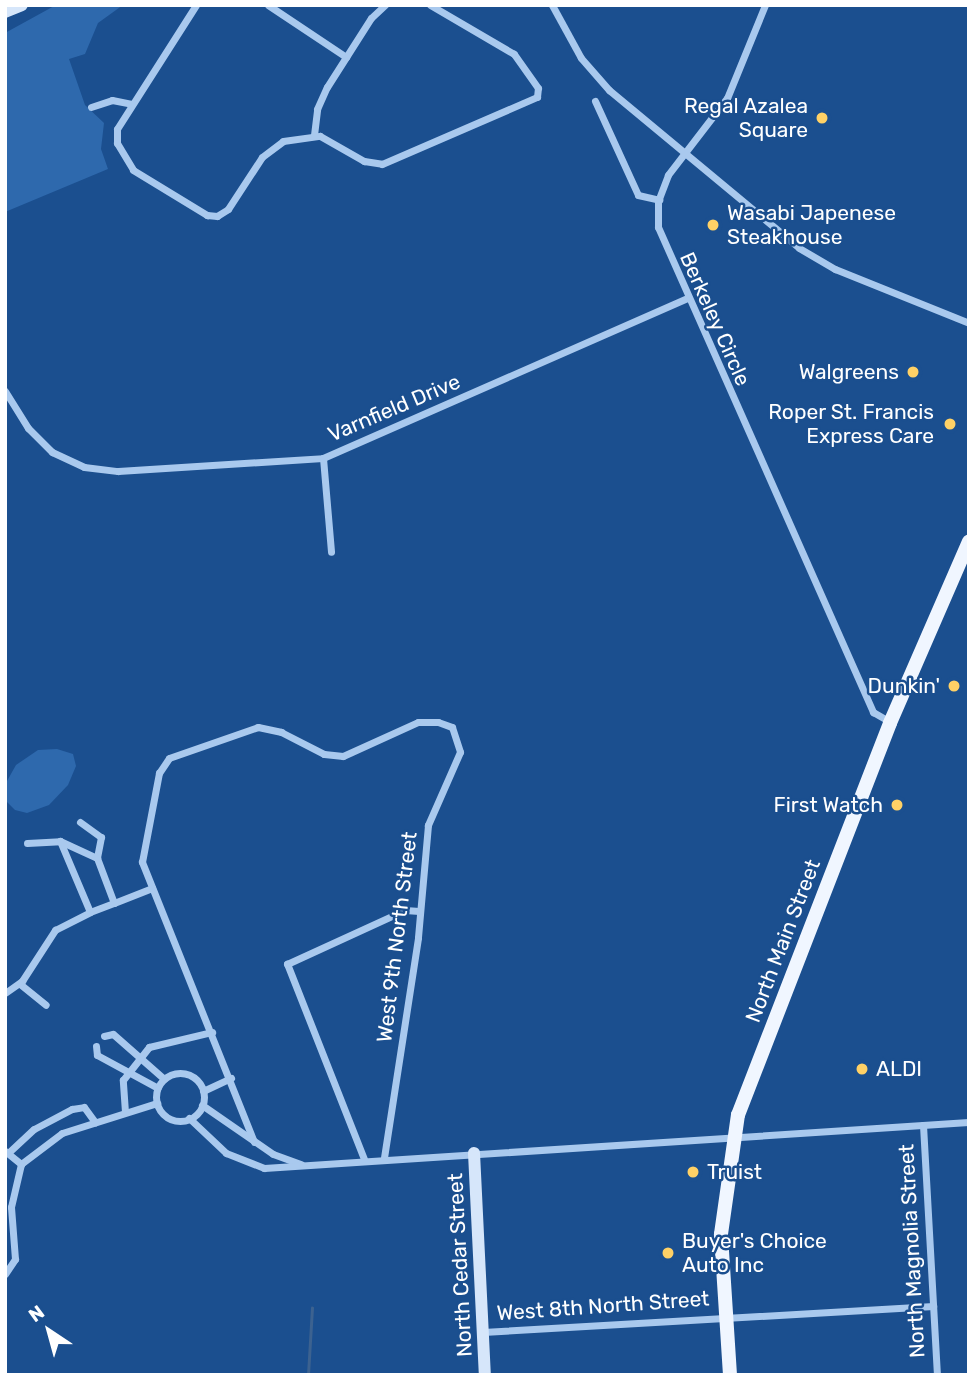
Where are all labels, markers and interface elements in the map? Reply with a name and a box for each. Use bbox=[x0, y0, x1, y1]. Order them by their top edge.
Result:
place label: Regal Azalea Square bbox=[683, 93, 808, 143]
marker: Regal Azalea Square bbox=[814, 110, 830, 126]
place label: Wasabi Japenese Steakhouse bbox=[727, 200, 896, 250]
marker: Wasabi Japenese Steakhouse bbox=[705, 217, 721, 233]
street label: Berkeley Circle bbox=[674, 248, 756, 390]
place label: Walgreens bbox=[799, 359, 899, 385]
marker: Walgreens bbox=[905, 364, 921, 380]
street label: Varnfield Drive bbox=[324, 369, 464, 447]
place label: Roper St. Francis Express Care bbox=[768, 399, 934, 449]
marker: Roper St. Francis Express Care bbox=[940, 414, 960, 434]
place label: Dunkin' bbox=[868, 673, 940, 699]
marker: Dunkin' bbox=[946, 678, 962, 694]
place label: First Watch bbox=[773, 792, 883, 818]
marker: First Watch bbox=[889, 797, 905, 813]
street label: West 9th North Street bbox=[372, 830, 422, 1044]
street label: North Main Street bbox=[740, 856, 826, 1026]
place label: ALDI bbox=[876, 1056, 922, 1082]
marker: ALDI bbox=[854, 1061, 870, 1077]
street label: North Magnolia Street bbox=[894, 1143, 930, 1359]
place label: Truist bbox=[707, 1159, 762, 1185]
marker: Truist bbox=[685, 1164, 701, 1180]
street label: North Cedar Street bbox=[443, 1172, 477, 1358]
place label: Buyer's Choice Auto Inc bbox=[682, 1228, 827, 1278]
marker: Buyer's Choice Auto Inc bbox=[660, 1245, 676, 1261]
street label: West 8th North Street bbox=[496, 1286, 710, 1326]
north arrow bbox=[14, 1296, 84, 1366]
text: N bbox=[24, 1300, 49, 1327]

